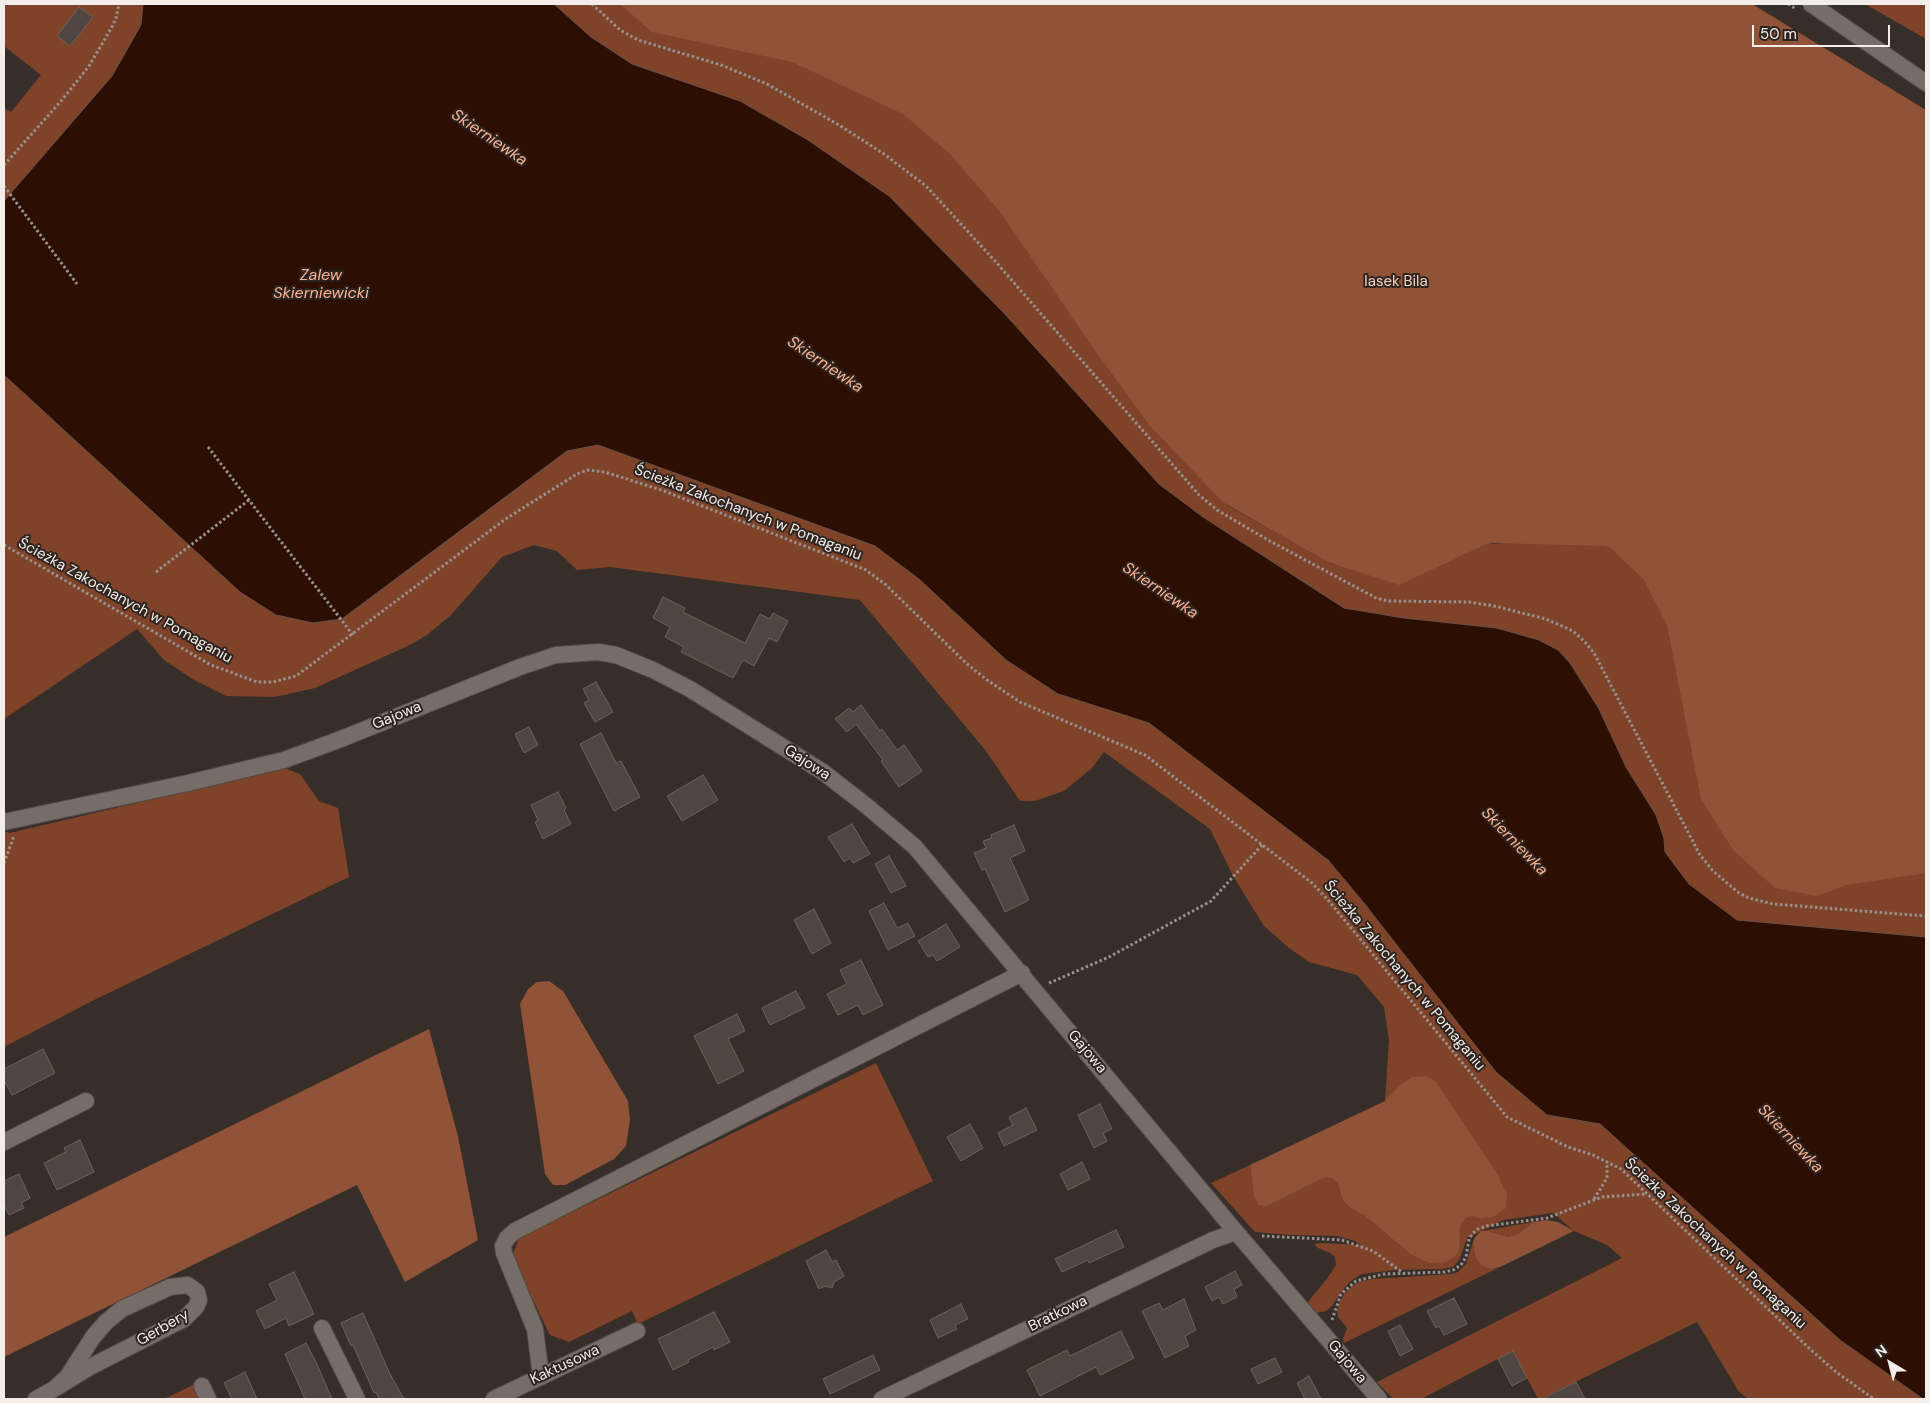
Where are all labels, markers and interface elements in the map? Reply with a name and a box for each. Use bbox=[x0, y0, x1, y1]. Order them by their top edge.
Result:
scale bar bbox=[1755, 15, 1892, 47]
text: 50 m bbox=[1760, 24, 1797, 44]
water label: Skierniewka bbox=[447, 106, 531, 170]
water label: Zalew Skierniewicki bbox=[273, 266, 369, 304]
park label: lasek Bila bbox=[1364, 273, 1428, 291]
water label: Skierniewka bbox=[783, 333, 867, 397]
street label: Ścieżka Zakochanych w Pomaganiu bbox=[632, 461, 864, 565]
street label: Ścieżka Zakochanych w Pomaganiu bbox=[15, 534, 235, 668]
water label: Skierniewka bbox=[1118, 559, 1202, 623]
street label: Gajowa bbox=[370, 698, 424, 734]
street label: Gajowa bbox=[781, 742, 833, 784]
water label: Skierniewka bbox=[1477, 804, 1551, 880]
street label: Ścieżka Zakochanych w Pomaganiu bbox=[1319, 877, 1489, 1075]
street label: Gajowa bbox=[1064, 1027, 1110, 1077]
water label: Skierniewka bbox=[1753, 1101, 1827, 1177]
street label: Ścieżka Zakochanych w Pomaganiu bbox=[1620, 1155, 1810, 1333]
street label: Bratkowa bbox=[1026, 1292, 1090, 1336]
street label: Gerbery bbox=[134, 1306, 192, 1350]
street label: Gajowa bbox=[1324, 1337, 1370, 1387]
north arrow bbox=[1865, 1338, 1915, 1388]
street label: Kaktusowa bbox=[528, 1341, 602, 1389]
text: N bbox=[1871, 1341, 1890, 1361]

